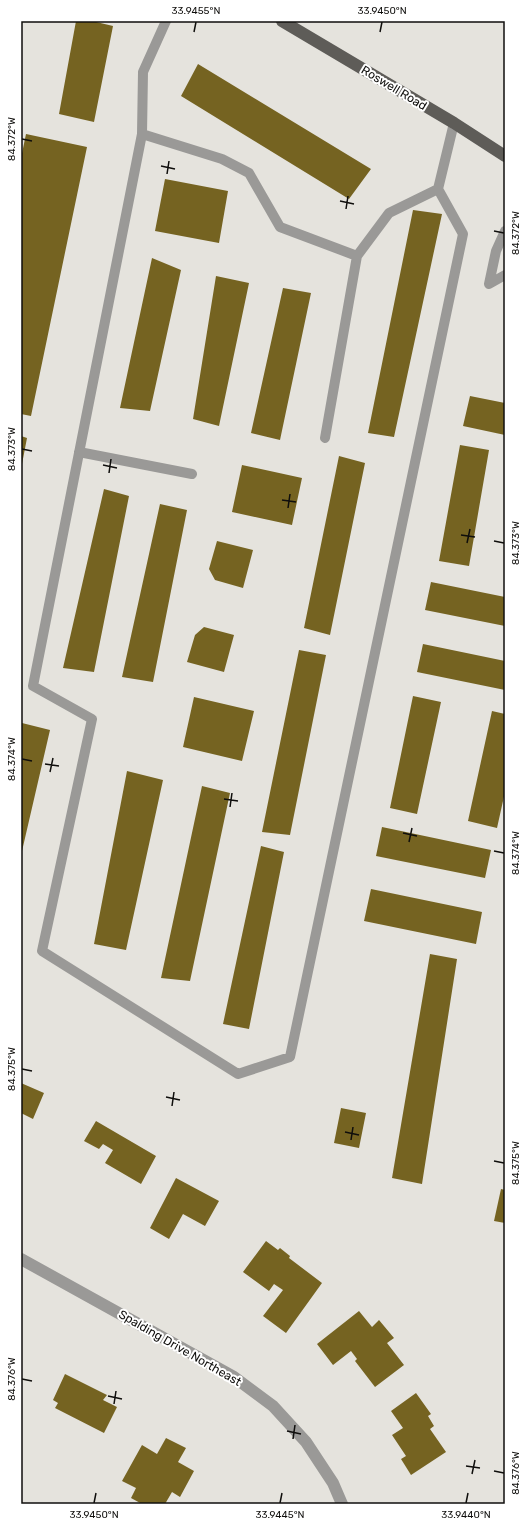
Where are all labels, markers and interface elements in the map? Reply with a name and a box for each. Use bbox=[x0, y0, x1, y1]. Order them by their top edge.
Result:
text: 33.9455°N bbox=[172, 5, 220, 17]
text: 33.9450°N bbox=[357, 5, 407, 17]
street label: Roswell Road bbox=[359, 63, 429, 113]
text: 84.372°W bbox=[6, 117, 18, 161]
text: 84.372°W bbox=[510, 211, 522, 255]
text: 84.373°W bbox=[6, 427, 18, 471]
text: 84.373°W bbox=[510, 521, 522, 565]
text: 84.374°W bbox=[6, 737, 18, 781]
text: 84.374°W bbox=[510, 831, 522, 875]
text: 84.375°W bbox=[6, 1047, 18, 1091]
text: 84.375°W bbox=[510, 1141, 522, 1185]
street label: Spalding Drive Northeast bbox=[116, 1307, 244, 1389]
text: 84.376°W bbox=[6, 1357, 18, 1401]
text: 84.376°W bbox=[510, 1451, 522, 1495]
text: 33.9450°N bbox=[69, 1509, 119, 1521]
text: 33.9445°N bbox=[255, 1509, 305, 1521]
text: 33.9440°N bbox=[441, 1509, 491, 1521]

